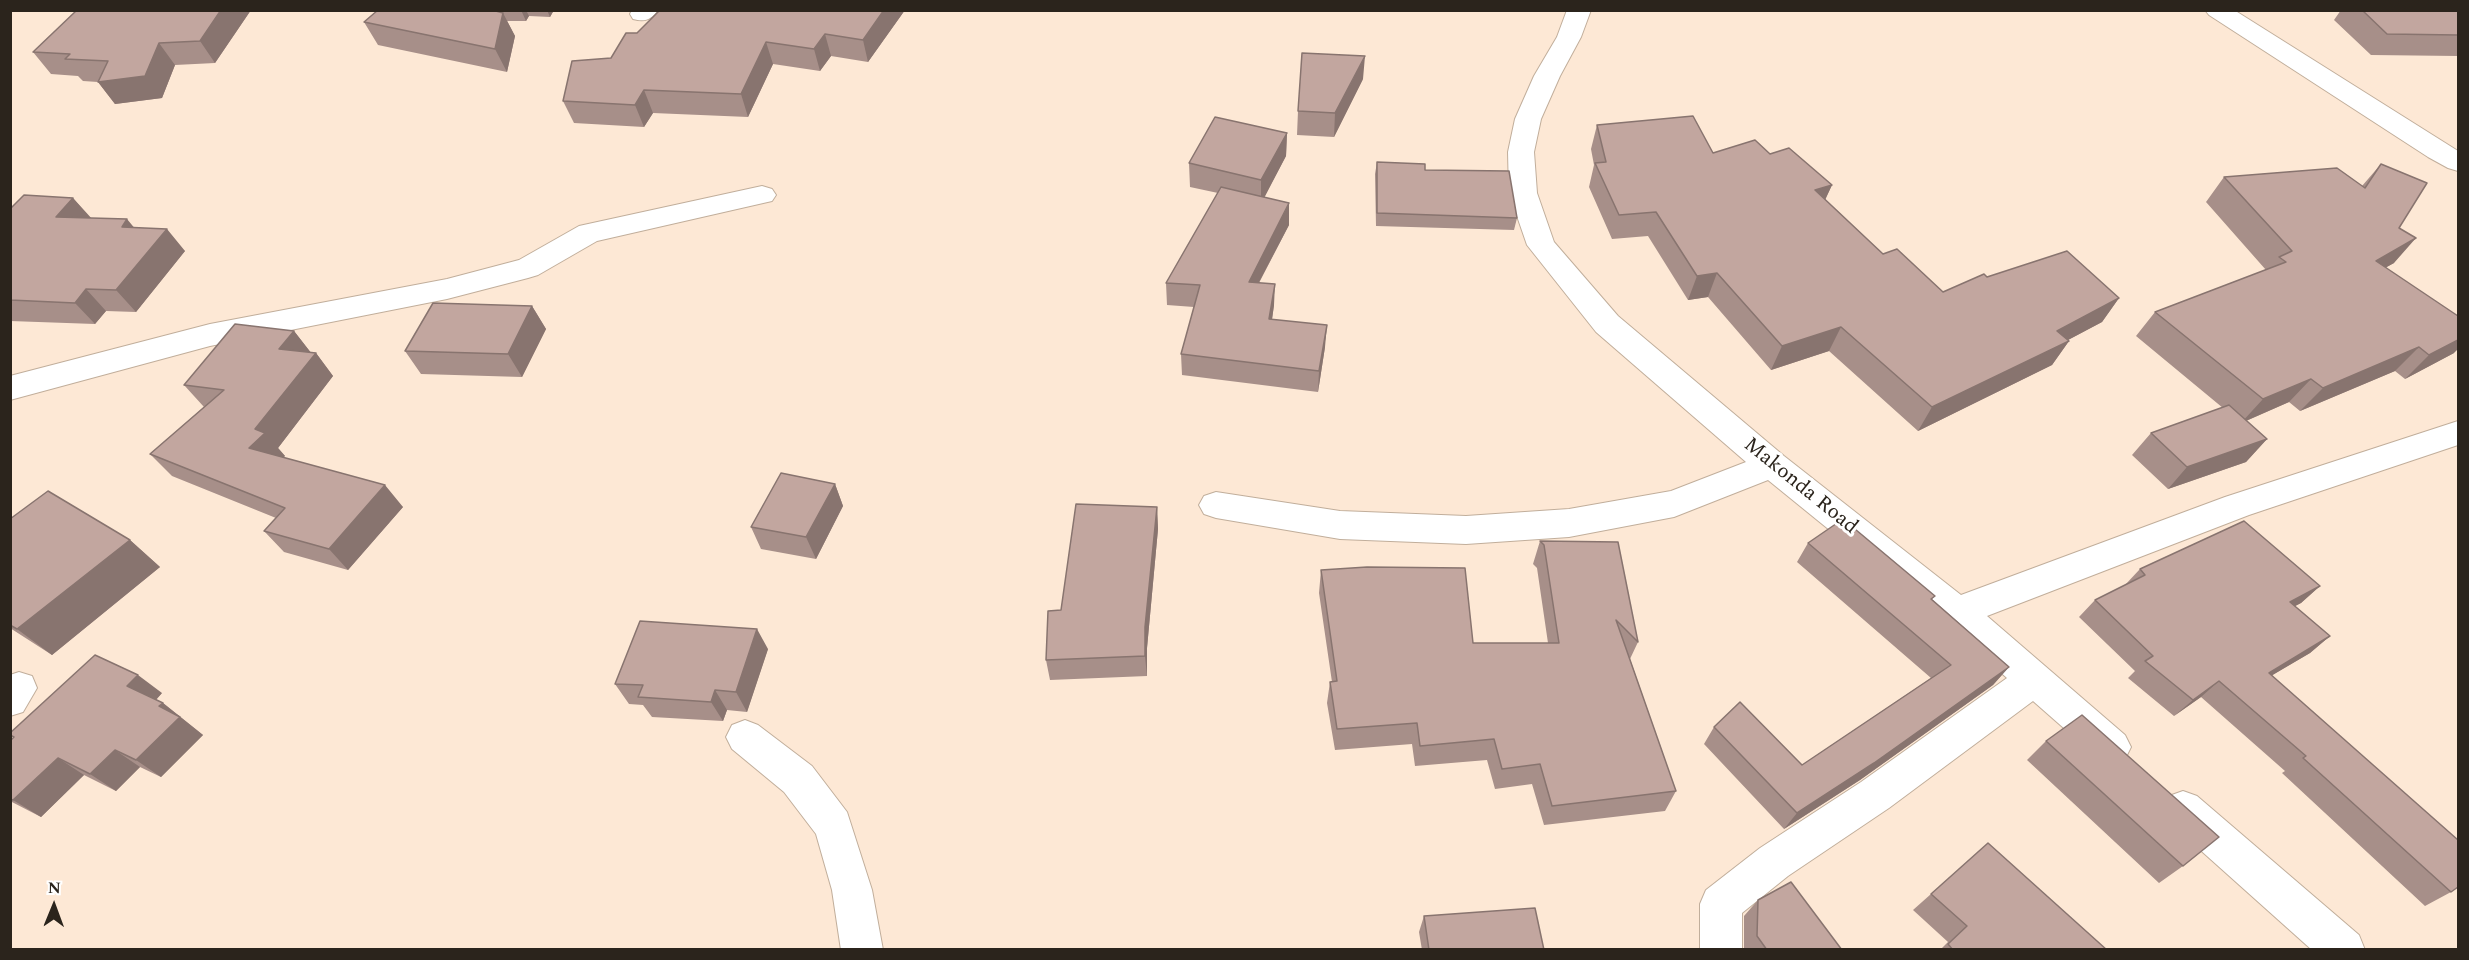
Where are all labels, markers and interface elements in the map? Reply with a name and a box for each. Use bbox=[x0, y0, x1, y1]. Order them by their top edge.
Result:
street label: Makonda Road bbox=[1738, 433, 1862, 541]
north arrow bbox=[24, 876, 84, 936]
text: N bbox=[48, 876, 61, 900]

